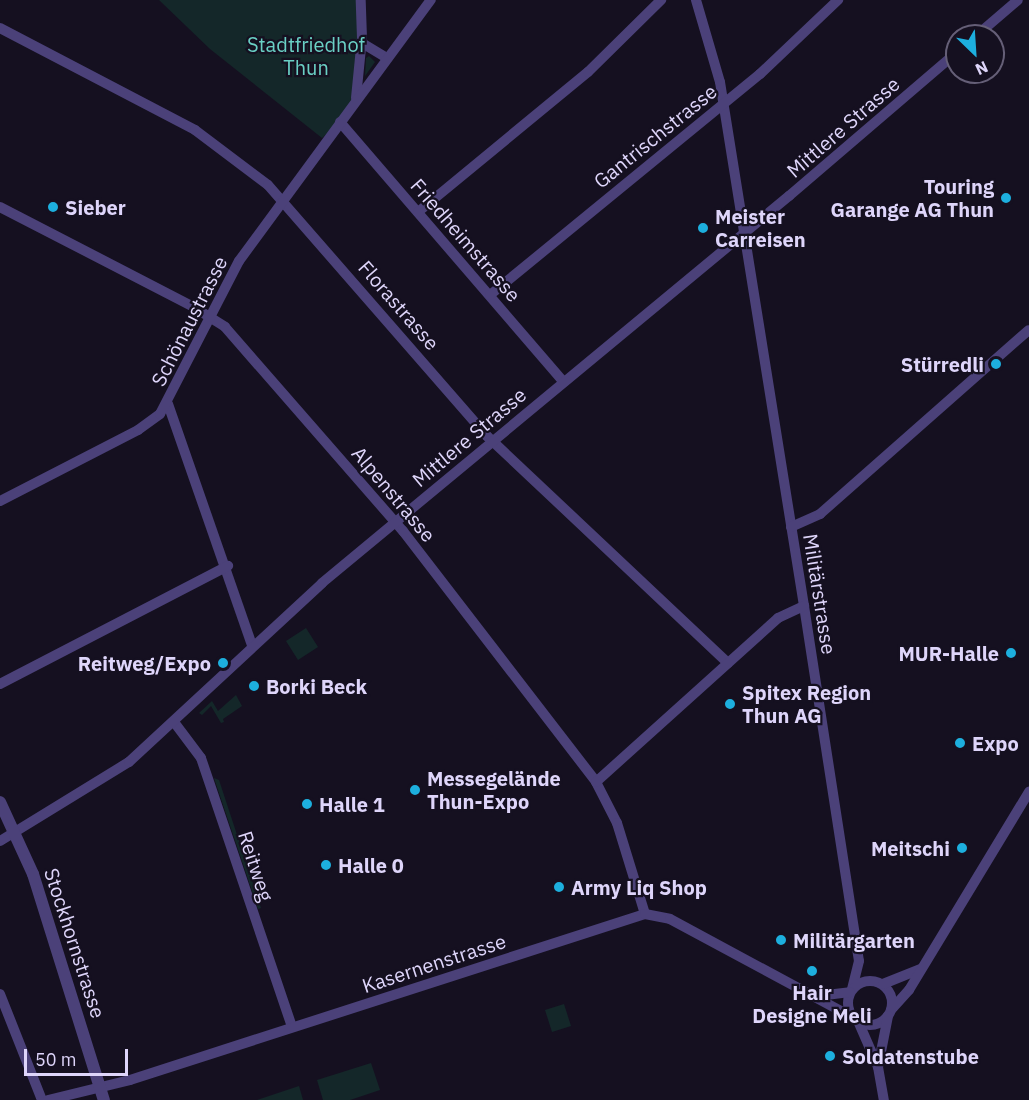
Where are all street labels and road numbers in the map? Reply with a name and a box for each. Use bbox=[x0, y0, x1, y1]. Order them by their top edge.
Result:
street label: Mittlere Strasse bbox=[782, 72, 904, 182]
street label: Gantrischstrasse bbox=[589, 79, 721, 193]
street label: Friedheimstrasse bbox=[406, 173, 526, 307]
street label: Schönaustrasse bbox=[146, 252, 232, 390]
street label: Florastrasse bbox=[354, 255, 444, 355]
street label: Mittlere Strasse bbox=[407, 382, 531, 492]
street label: Alpenstrasse bbox=[347, 441, 441, 547]
street label: Militärstrasse bbox=[799, 532, 841, 656]
street label: Reitweg bbox=[233, 828, 279, 904]
street label: Stockhornstrasse bbox=[39, 865, 111, 1021]
street label: Kasernenstrasse bbox=[359, 928, 509, 998]

